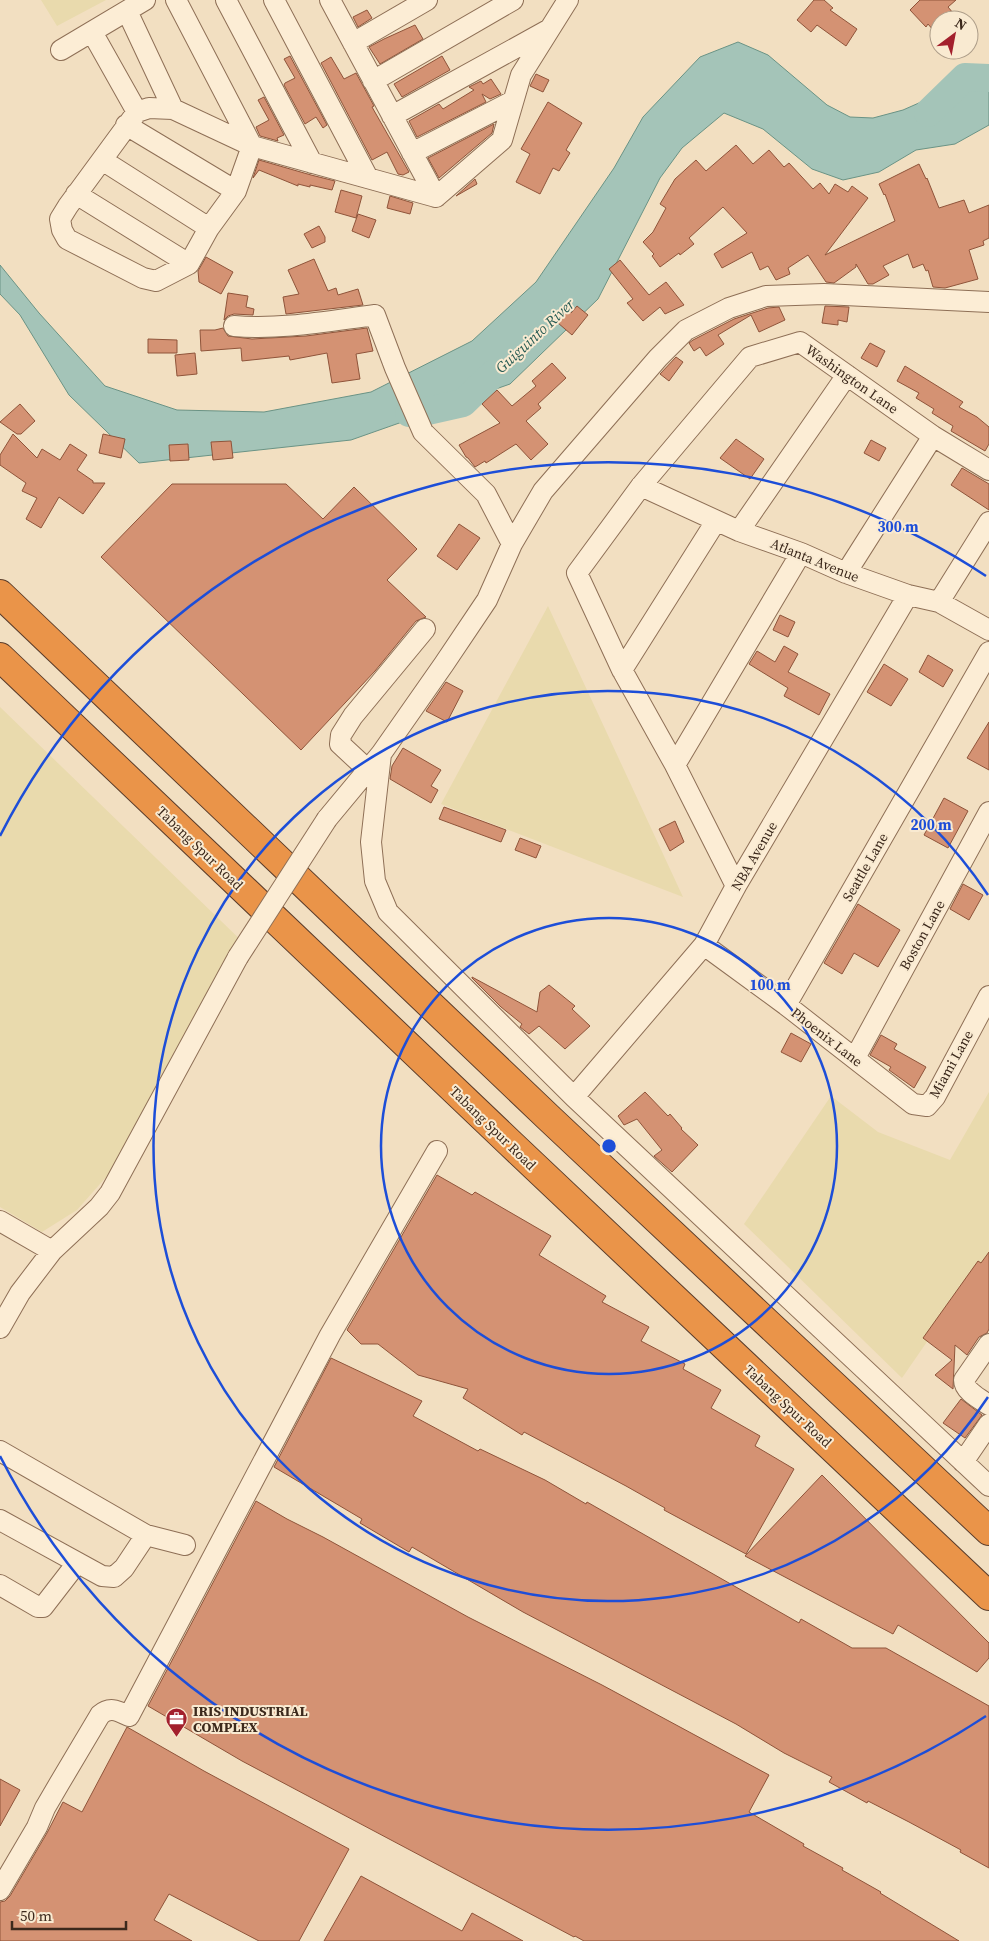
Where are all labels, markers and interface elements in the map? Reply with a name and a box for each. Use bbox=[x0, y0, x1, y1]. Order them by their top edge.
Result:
north arrow bbox=[929, 10, 979, 60]
text: N bbox=[951, 13, 971, 35]
water label: Guiguinto River bbox=[491, 293, 579, 378]
street label: Washington Lane bbox=[802, 340, 902, 418]
text: 300 m bbox=[877, 516, 919, 537]
street label: Atlanta Avenue bbox=[768, 533, 862, 587]
street label: Tabang Spur Road bbox=[152, 801, 248, 895]
text: 200 m bbox=[910, 814, 952, 835]
street label: NBA Avenue bbox=[726, 818, 782, 894]
street label: Seattle Lane bbox=[837, 829, 893, 905]
street label: Boston Lane bbox=[894, 896, 950, 974]
text: 100 m bbox=[749, 974, 791, 995]
street label: Phoenix Lane bbox=[787, 1003, 867, 1071]
street label: Miami Lane bbox=[924, 1026, 978, 1102]
street label: Tabang Spur Road bbox=[445, 1081, 541, 1175]
centre of rings bbox=[600, 1137, 618, 1155]
street label: Tabang Spur Road bbox=[740, 1360, 836, 1452]
place label: IRIS INDUSTRIAL COMPLEX bbox=[193, 1701, 308, 1737]
office icon: IRIS INDUSTRIAL COMPLEX bbox=[165, 1707, 189, 1738]
scale bar bbox=[12, 1898, 126, 1930]
text: 50 m bbox=[20, 1905, 52, 1926]

